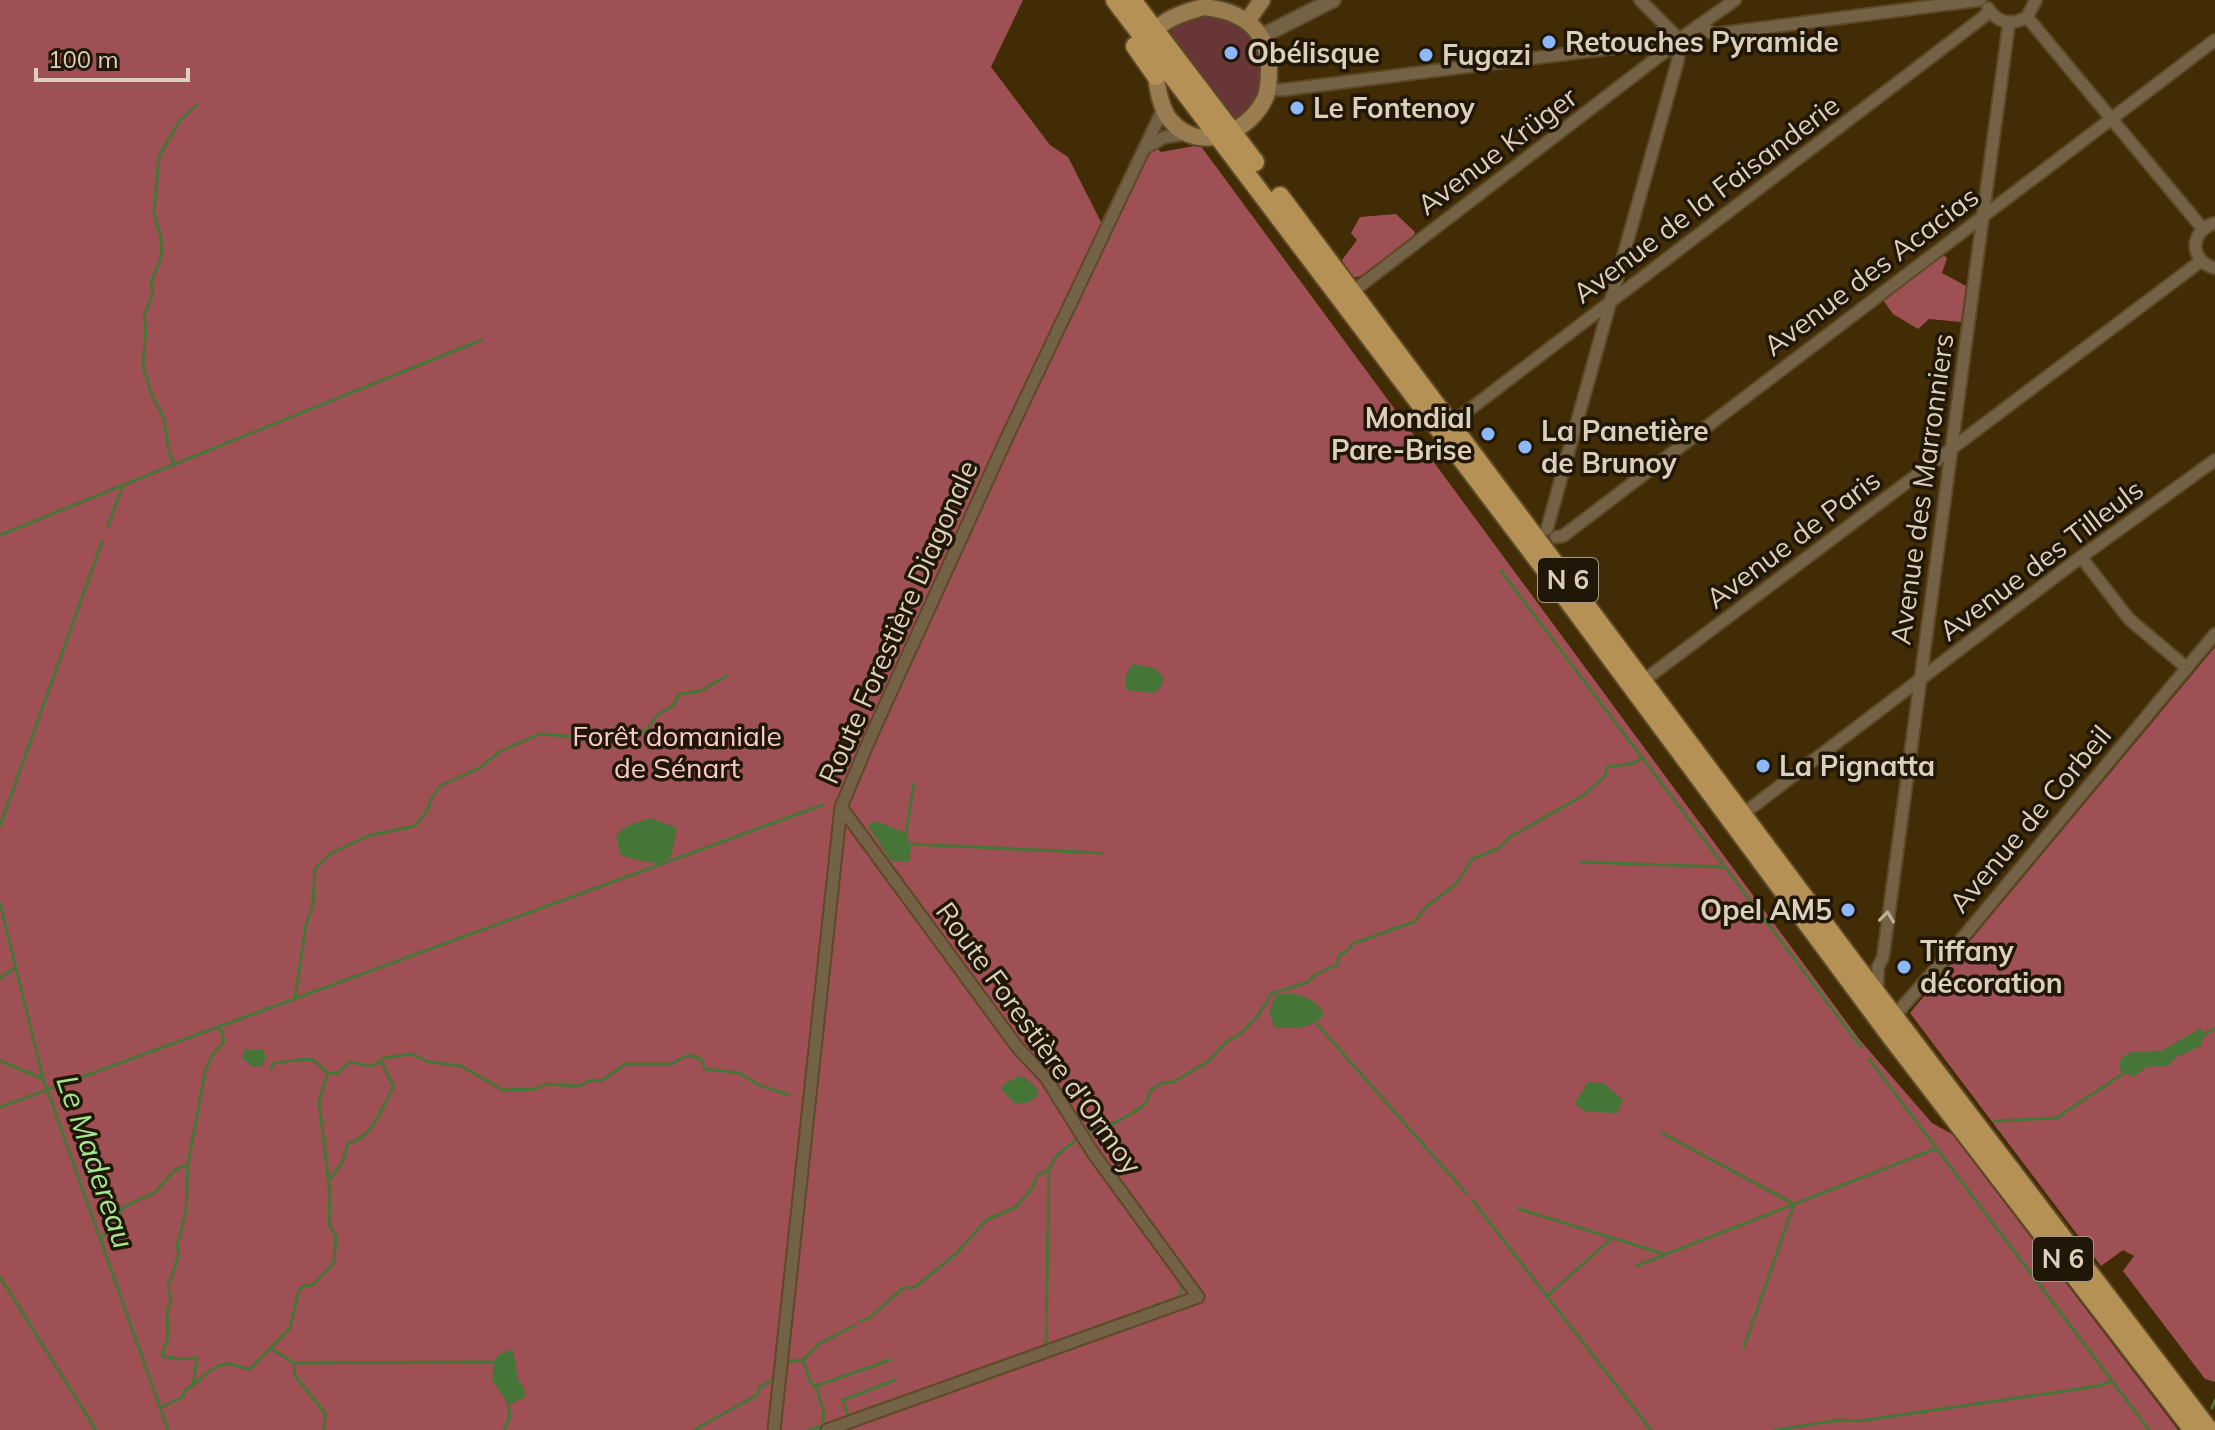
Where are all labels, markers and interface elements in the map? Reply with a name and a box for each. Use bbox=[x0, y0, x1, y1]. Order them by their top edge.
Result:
place label: Retouches Pyramide bbox=[1565, 24, 1839, 59]
scale bar bbox=[36, 32, 188, 82]
marker: Retouches Pyramide bbox=[1540, 33, 1558, 51]
place label: Obélisque bbox=[1247, 35, 1380, 70]
place label: Fugazi bbox=[1442, 37, 1531, 72]
text: 100 m bbox=[48, 44, 119, 74]
marker: Obélisque bbox=[1222, 44, 1240, 62]
marker: Fugazi bbox=[1417, 46, 1435, 64]
street label: Avenue Krüger bbox=[1410, 79, 1584, 222]
street label: Avenue de la Faisanderie bbox=[1565, 87, 1846, 310]
place label: Le Fontenoy bbox=[1313, 90, 1476, 125]
marker: Le Fontenoy bbox=[1288, 99, 1306, 117]
street label: Avenue des Acacias bbox=[1756, 178, 1985, 363]
street label: Avenue des Marronniers bbox=[1882, 331, 1961, 647]
place label: Mondial Pare-Brise bbox=[1331, 400, 1472, 467]
place label: La Panetière de Brunoy bbox=[1541, 413, 1709, 480]
marker: Mondial Pare-Brise bbox=[1479, 425, 1497, 443]
marker: La Panetière de Brunoy bbox=[1516, 438, 1534, 456]
street label: Route Forestière Diagonale bbox=[810, 455, 985, 789]
street label: Avenue de Paris bbox=[1699, 462, 1887, 616]
street label: Avenue des Tilleuls bbox=[1932, 471, 2150, 648]
road number: N 6 bbox=[1538, 558, 1598, 602]
park label: Forêt domaniale de Sénart bbox=[572, 718, 782, 785]
street label: Avenue de Corbeil bbox=[1941, 718, 2118, 920]
place label: La Pignatta bbox=[1779, 748, 1935, 783]
marker: La Pignatta bbox=[1754, 757, 1772, 775]
place label: Opel AM5 bbox=[1700, 892, 1832, 927]
street label: Route Forestière d'Ormoy bbox=[929, 895, 1150, 1181]
marker: Opel AM5 bbox=[1839, 901, 1857, 919]
one-way arrow bbox=[1879, 910, 1896, 923]
place label: Tiffany décoration bbox=[1920, 933, 2063, 1000]
marker: Tiffany décoration bbox=[1895, 958, 1913, 976]
water label: Le Madereau bbox=[49, 1070, 143, 1253]
road number: N 6 bbox=[2033, 1237, 2093, 1281]

